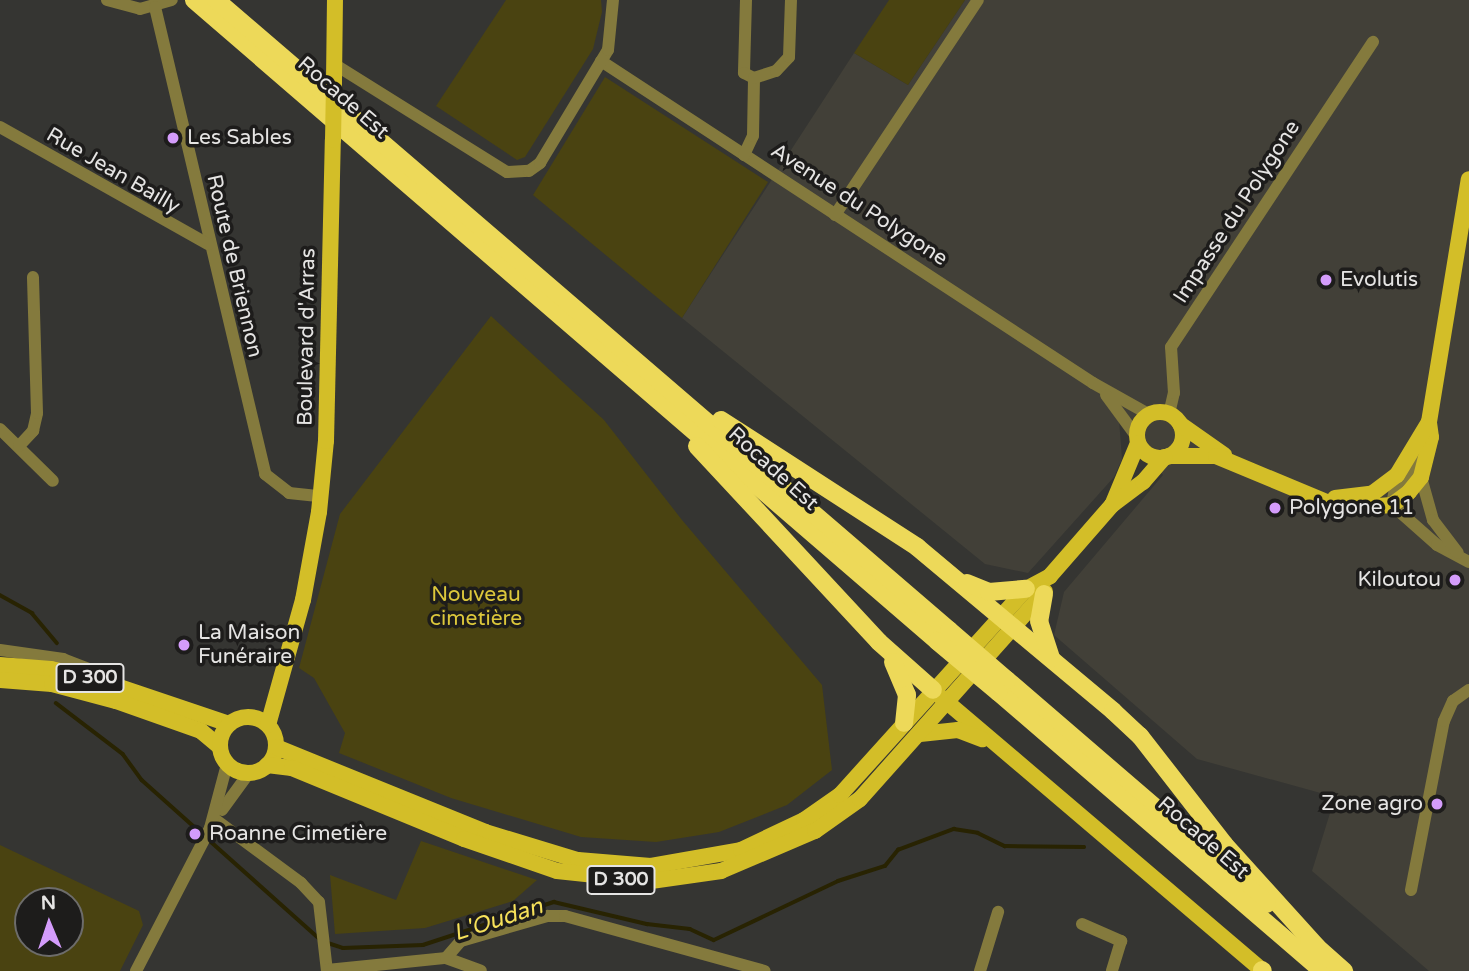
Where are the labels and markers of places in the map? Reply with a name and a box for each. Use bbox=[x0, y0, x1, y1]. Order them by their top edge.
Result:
place label: Les Sables bbox=[187, 125, 292, 151]
marker: Les Sables bbox=[165, 130, 181, 146]
place label: Evolutis bbox=[1340, 267, 1418, 293]
marker: Evolutis bbox=[1318, 272, 1334, 288]
place label: Polygone 11 bbox=[1289, 495, 1414, 521]
marker: Polygone 11 bbox=[1267, 500, 1283, 516]
place label: Kiloutou bbox=[1357, 567, 1441, 593]
marker: Kiloutou bbox=[1447, 572, 1463, 588]
place label: La Maison Funéraire bbox=[198, 620, 300, 670]
marker: La Maison Funéraire bbox=[176, 637, 192, 653]
place label: Zone agro bbox=[1321, 791, 1423, 817]
marker: Zone agro bbox=[1429, 796, 1445, 812]
place label: Roanne Cimetière bbox=[209, 821, 387, 847]
marker: Roanne Cimetière bbox=[187, 826, 203, 842]

